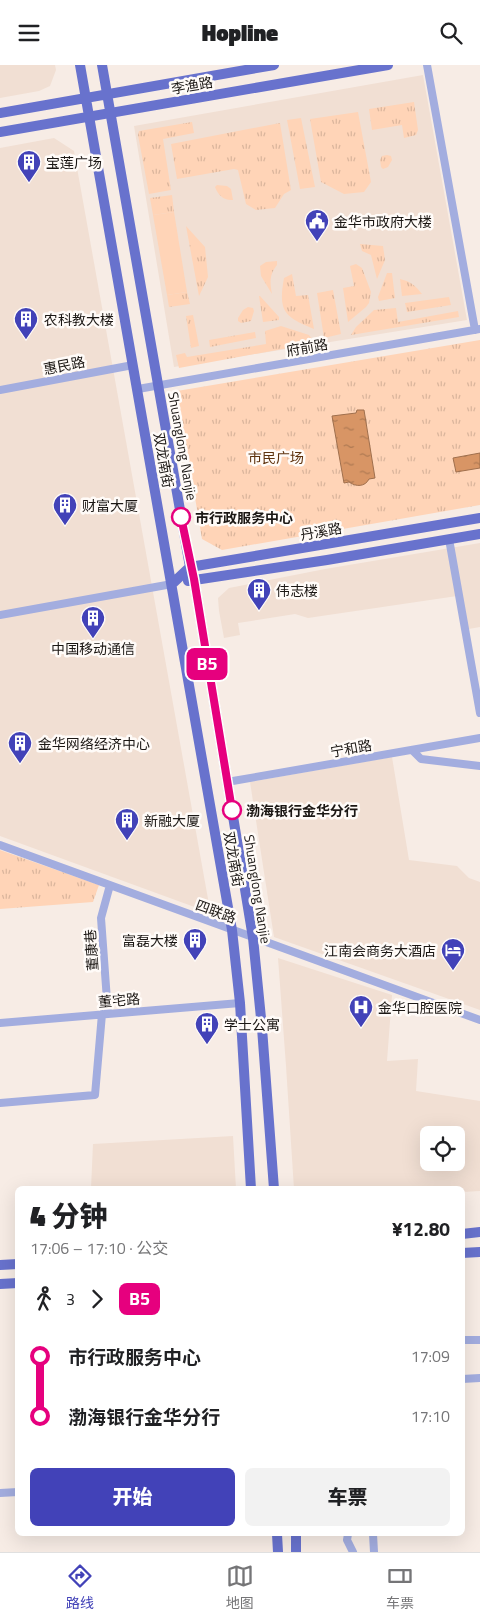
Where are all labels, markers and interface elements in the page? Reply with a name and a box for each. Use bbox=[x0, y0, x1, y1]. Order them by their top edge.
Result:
text: Hopline bbox=[202, 16, 278, 50]
icon: menu bbox=[15, 19, 43, 47]
icon: search bbox=[437, 19, 465, 47]
street label: 李渔路 bbox=[169, 71, 215, 99]
building icon: 宝莲广场 bbox=[16, 149, 42, 183]
place label: 宝莲广场 bbox=[46, 152, 102, 173]
public building icon: 金华市政府大楼 bbox=[304, 208, 330, 242]
place label: 金华市政府大楼 bbox=[334, 211, 432, 232]
building icon: 农科教大楼 bbox=[13, 306, 39, 340]
place label: 农科教大楼 bbox=[44, 309, 114, 330]
street label: 府前路 bbox=[284, 333, 330, 361]
street label: 惠民路 bbox=[41, 351, 87, 379]
street label: Shuanglong Nanjie bbox=[163, 390, 203, 502]
street label: 双龙南街 bbox=[149, 431, 179, 489]
park label: 市民广场 bbox=[248, 447, 304, 468]
building icon: 财富大厦 bbox=[52, 492, 78, 526]
place label: 财富大厦 bbox=[82, 495, 138, 516]
marker: 市行政服务中心 bbox=[171, 507, 191, 527]
place label: 市行政服务中心 bbox=[195, 507, 293, 528]
street label: 丹溪路 bbox=[298, 517, 344, 545]
building icon: 伟志楼 bbox=[246, 577, 272, 611]
place label: 伟志楼 bbox=[276, 580, 318, 601]
building icon: 中国移动通信 bbox=[80, 605, 106, 639]
place label: 中国移动通信 bbox=[51, 638, 135, 659]
line badge: B5 bbox=[184, 648, 230, 680]
text: B5 bbox=[196, 650, 218, 677]
building icon: 金华网络经济中心 bbox=[7, 730, 33, 764]
place label: 金华网络经济中心 bbox=[38, 733, 150, 754]
street label: 宁和路 bbox=[328, 734, 374, 762]
marker: 渤海银行金华分行 bbox=[222, 800, 242, 820]
place label: 渤海银行金华分行 bbox=[246, 800, 358, 821]
building icon: 新融大厦 bbox=[114, 807, 140, 841]
place label: 新融大厦 bbox=[144, 810, 200, 831]
street label: 双龙南街 bbox=[219, 830, 249, 888]
street label: Shuanglong Nanjie bbox=[239, 833, 277, 945]
street label: 四联路 bbox=[193, 894, 239, 928]
building icon: 富磊大楼 bbox=[182, 927, 208, 961]
street label: 董康巷 bbox=[79, 928, 103, 972]
place label: 富磊大楼 bbox=[122, 930, 178, 951]
hotel icon: 江南会商务大酒店 bbox=[440, 937, 466, 971]
place label: 江南会商务大酒店 bbox=[324, 940, 436, 961]
street label: 董宅路 bbox=[97, 988, 141, 1012]
hospital icon: 金华口腔医院 bbox=[348, 994, 374, 1028]
place label: 金华口腔医院 bbox=[378, 997, 462, 1018]
building icon: 学士公寓 bbox=[194, 1011, 220, 1045]
place label: 学士公寓 bbox=[224, 1014, 280, 1035]
map controls bbox=[420, 1126, 465, 1171]
button: locate bbox=[420, 1126, 465, 1171]
text: 4 分钟 bbox=[30, 1194, 107, 1237]
text: ¥12.80 bbox=[392, 1214, 450, 1243]
text: 17:06 – 17:10 · 公交 bbox=[30, 1236, 168, 1260]
icon: walk bbox=[30, 1285, 58, 1313]
icon: forward bbox=[83, 1285, 111, 1313]
text: B5 bbox=[129, 1285, 150, 1312]
text: 3 bbox=[66, 1287, 75, 1311]
text: 市行政服务中心 bbox=[68, 1342, 201, 1371]
text: 17:09 bbox=[411, 1344, 450, 1368]
text: 渤海银行金华分行 bbox=[68, 1402, 220, 1431]
text: 17:10 bbox=[411, 1404, 450, 1428]
button: 开始 bbox=[30, 1468, 235, 1526]
button: 车票 bbox=[245, 1468, 450, 1526]
tab: 路线 bbox=[66, 1562, 94, 1613]
tab: 地图 bbox=[226, 1562, 254, 1613]
tab: 车票 bbox=[386, 1562, 414, 1613]

